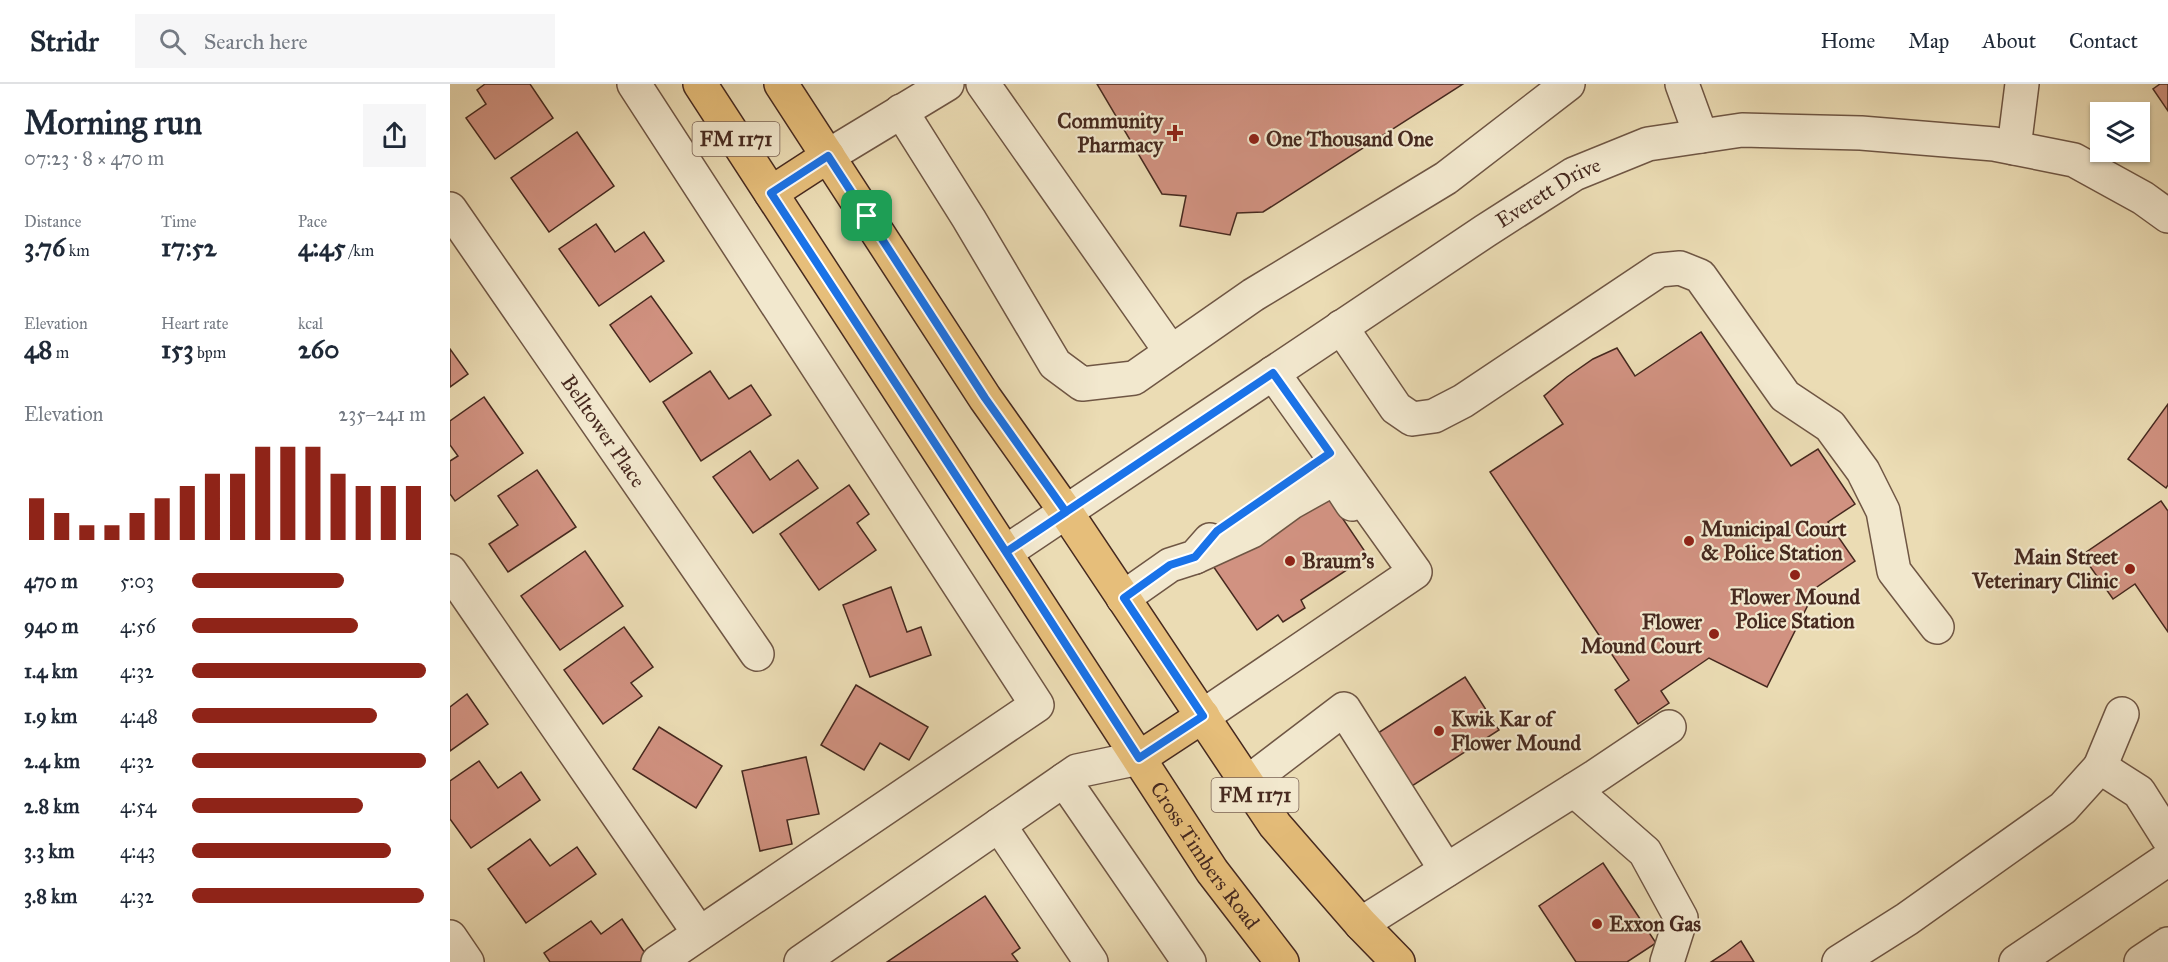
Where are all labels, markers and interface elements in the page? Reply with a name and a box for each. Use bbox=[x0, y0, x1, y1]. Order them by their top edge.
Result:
search box bbox=[135, 14, 555, 68]
text: Stridr bbox=[30, 24, 99, 59]
icon: search bbox=[156, 25, 189, 58]
text: Search here bbox=[204, 28, 308, 55]
text: Home bbox=[1820, 28, 1875, 54]
text: Map bbox=[1908, 28, 1949, 54]
text: About bbox=[1982, 28, 2036, 54]
text: Contact bbox=[2069, 28, 2138, 54]
map controls bbox=[2090, 102, 2150, 162]
button: layers bbox=[2090, 102, 2150, 162]
text: Morning run bbox=[24, 103, 202, 143]
button: share bbox=[363, 104, 426, 167]
place label: Community Pharmacy bbox=[1057, 108, 1164, 158]
road number: FM 1171 bbox=[692, 122, 780, 156]
marker: Community Pharmacy bbox=[1168, 126, 1182, 140]
place label: One Thousand One bbox=[1266, 126, 1434, 152]
marker: One Thousand One bbox=[1247, 132, 1261, 146]
text: 07:23 · 8 × 470 m bbox=[24, 146, 164, 170]
street label: Everett Drive bbox=[1491, 152, 1605, 234]
pin bbox=[841, 190, 892, 241]
icon: arrive bbox=[850, 199, 883, 232]
text: Distance bbox=[24, 212, 81, 231]
text: Time bbox=[161, 212, 196, 231]
text: Pace bbox=[298, 212, 327, 231]
text: 3.76 bbox=[24, 231, 65, 263]
text: 17:52 bbox=[161, 231, 217, 263]
text: 4:45 bbox=[298, 231, 346, 263]
text: km bbox=[65, 241, 90, 260]
text: /km bbox=[346, 241, 374, 260]
text: Elevation bbox=[24, 314, 88, 333]
text: Heart rate bbox=[161, 314, 228, 333]
text: kcal bbox=[298, 314, 323, 333]
text: 48 bbox=[24, 333, 52, 365]
text: 153 bbox=[161, 333, 194, 365]
text: 260 bbox=[298, 333, 339, 365]
text: m bbox=[52, 343, 69, 362]
text: bpm bbox=[194, 343, 226, 362]
street label: Belltower Place bbox=[555, 370, 651, 493]
text: Elevation bbox=[24, 402, 103, 426]
text: 235–241 m bbox=[338, 402, 426, 426]
place label: Municipal Court & Police Station bbox=[1701, 516, 1847, 566]
marker: Municipal Court & Police Station bbox=[1682, 534, 1696, 548]
place label: Main Street Veterinary Clinic bbox=[1971, 544, 2119, 594]
place label: Braum's bbox=[1302, 548, 1374, 574]
marker: Braum's bbox=[1283, 554, 1297, 568]
marker: Main Street Veterinary Clinic bbox=[2123, 562, 2137, 576]
marker: Flower Mound Police Station bbox=[1788, 568, 1802, 582]
text: 470 m bbox=[24, 569, 78, 593]
text: 5:03 bbox=[120, 569, 154, 593]
place label: Flower Mound Police Station bbox=[1730, 584, 1860, 634]
place label: Flower Mound Court bbox=[1581, 609, 1703, 659]
text: 940 m bbox=[24, 614, 79, 638]
text: 4:56 bbox=[120, 614, 156, 638]
marker: Flower Mound Court bbox=[1707, 627, 1721, 641]
text: 1.4 km bbox=[24, 659, 78, 683]
text: 4:32 bbox=[120, 659, 154, 683]
text: 1.9 km bbox=[24, 704, 77, 728]
text: 4:48 bbox=[120, 704, 158, 728]
place label: Kwik Kar of Flower Mound bbox=[1451, 706, 1581, 756]
marker: Kwik Kar of Flower Mound bbox=[1432, 724, 1446, 738]
text: 2.4 km bbox=[24, 749, 80, 773]
text: 4:32 bbox=[120, 749, 154, 773]
street label: Cross Timbers Road bbox=[1144, 777, 1265, 935]
road number: FM 1171 bbox=[1212, 778, 1298, 812]
text: 2.8 km bbox=[24, 794, 79, 818]
text: 4:54 bbox=[120, 794, 156, 818]
text: 3.3 km bbox=[24, 839, 75, 863]
text: 4:43 bbox=[120, 839, 155, 863]
text: 3.8 km bbox=[24, 884, 77, 908]
text: 4:32 bbox=[120, 884, 154, 908]
place label: Exxon Gas bbox=[1609, 911, 1701, 937]
marker: Exxon Gas bbox=[1590, 917, 1604, 931]

